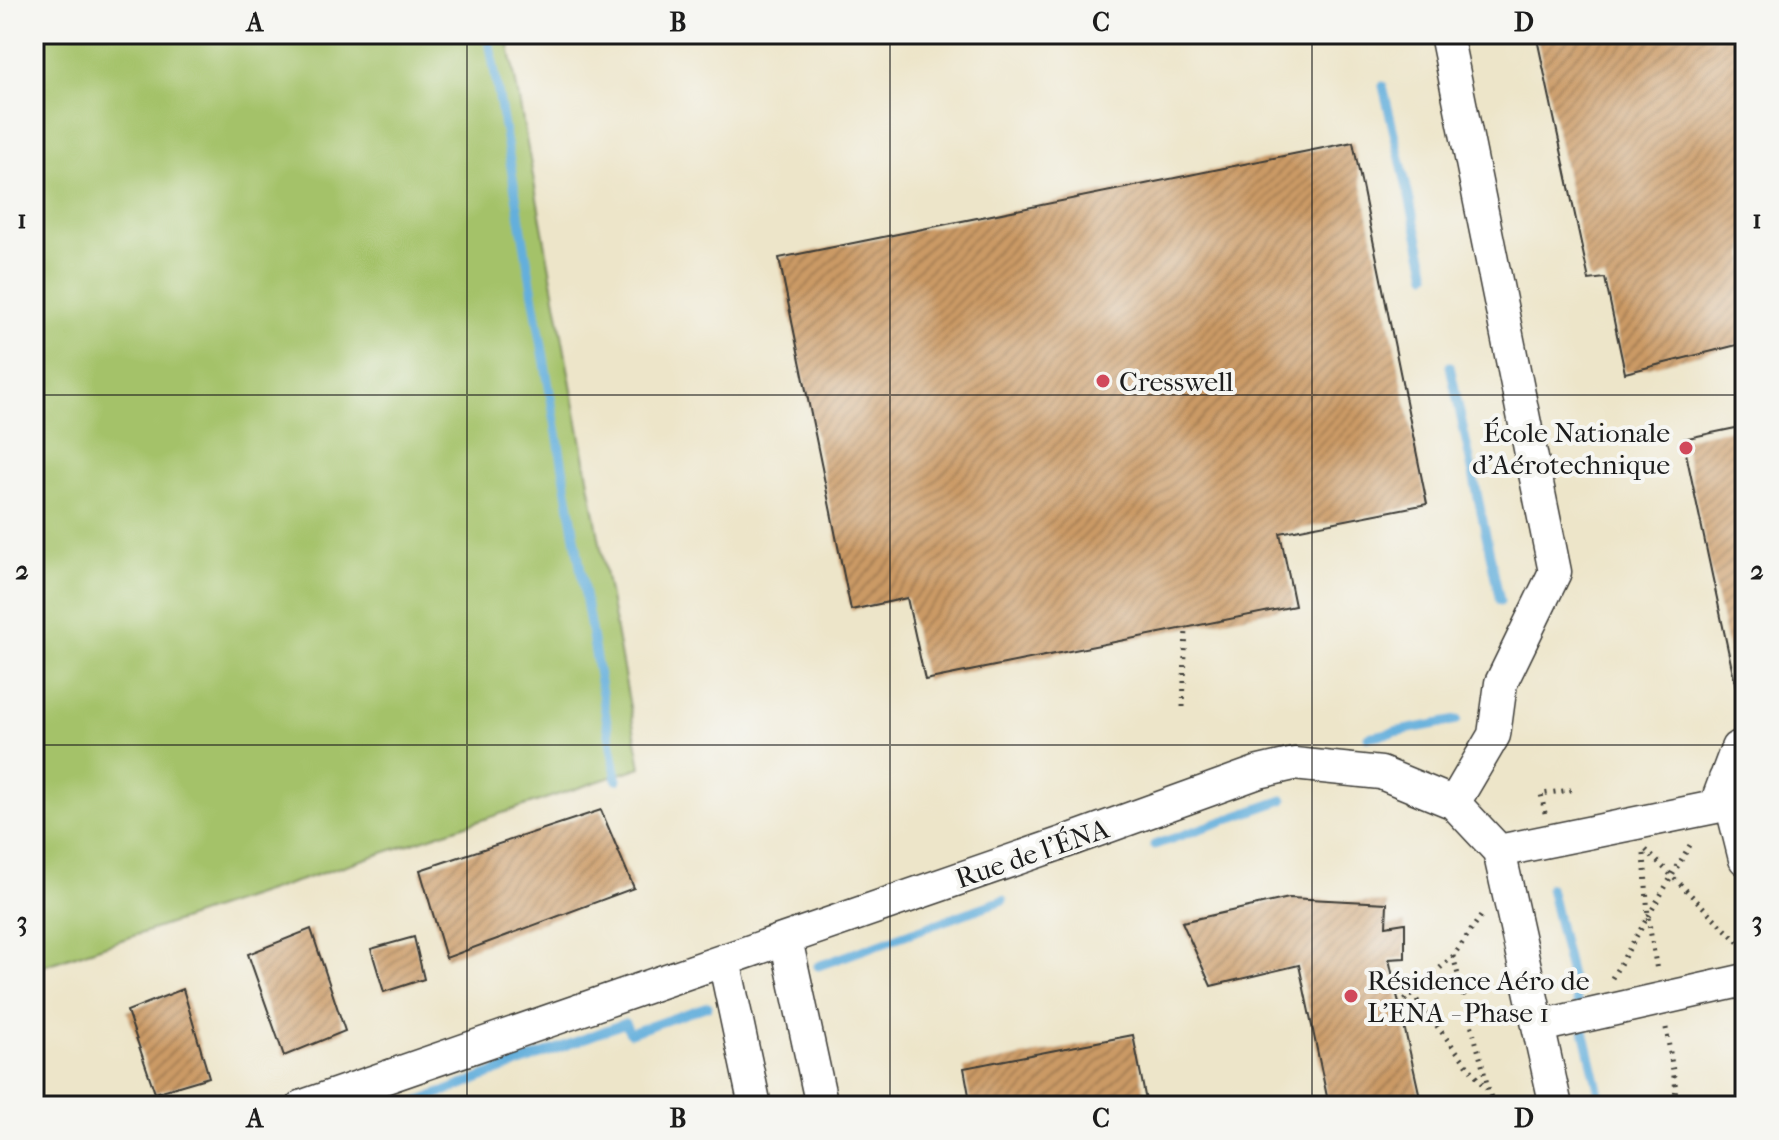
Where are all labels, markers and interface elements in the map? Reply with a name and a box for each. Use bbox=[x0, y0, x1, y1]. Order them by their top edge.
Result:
text: A bbox=[245, 7, 265, 38]
text: B bbox=[670, 7, 687, 38]
text: C bbox=[1092, 7, 1110, 38]
text: D bbox=[1514, 7, 1534, 38]
text: 1 bbox=[17, 204, 27, 235]
text: 1 bbox=[1752, 204, 1762, 235]
place label: Cresswell bbox=[1119, 365, 1234, 398]
marker: Cresswell bbox=[1094, 372, 1112, 390]
place label: École Nationale d'Aérotechnique bbox=[1472, 416, 1670, 481]
marker: École Nationale d'Aérotechnique bbox=[1677, 439, 1695, 457]
text: 2 bbox=[15, 555, 29, 586]
text: 2 bbox=[1750, 555, 1764, 586]
street label: Rue de l'ÉNA bbox=[951, 812, 1114, 895]
text: 3 bbox=[17, 906, 27, 937]
text: 3 bbox=[1752, 906, 1762, 937]
place label: Résidence Aéro de L'ENA - Phase 1 bbox=[1367, 964, 1590, 1029]
marker: Résidence Aéro de L'ENA - Phase 1 bbox=[1342, 987, 1360, 1005]
text: A bbox=[245, 1103, 265, 1134]
text: B bbox=[670, 1103, 687, 1134]
text: C bbox=[1092, 1103, 1110, 1134]
text: D bbox=[1514, 1103, 1534, 1134]

